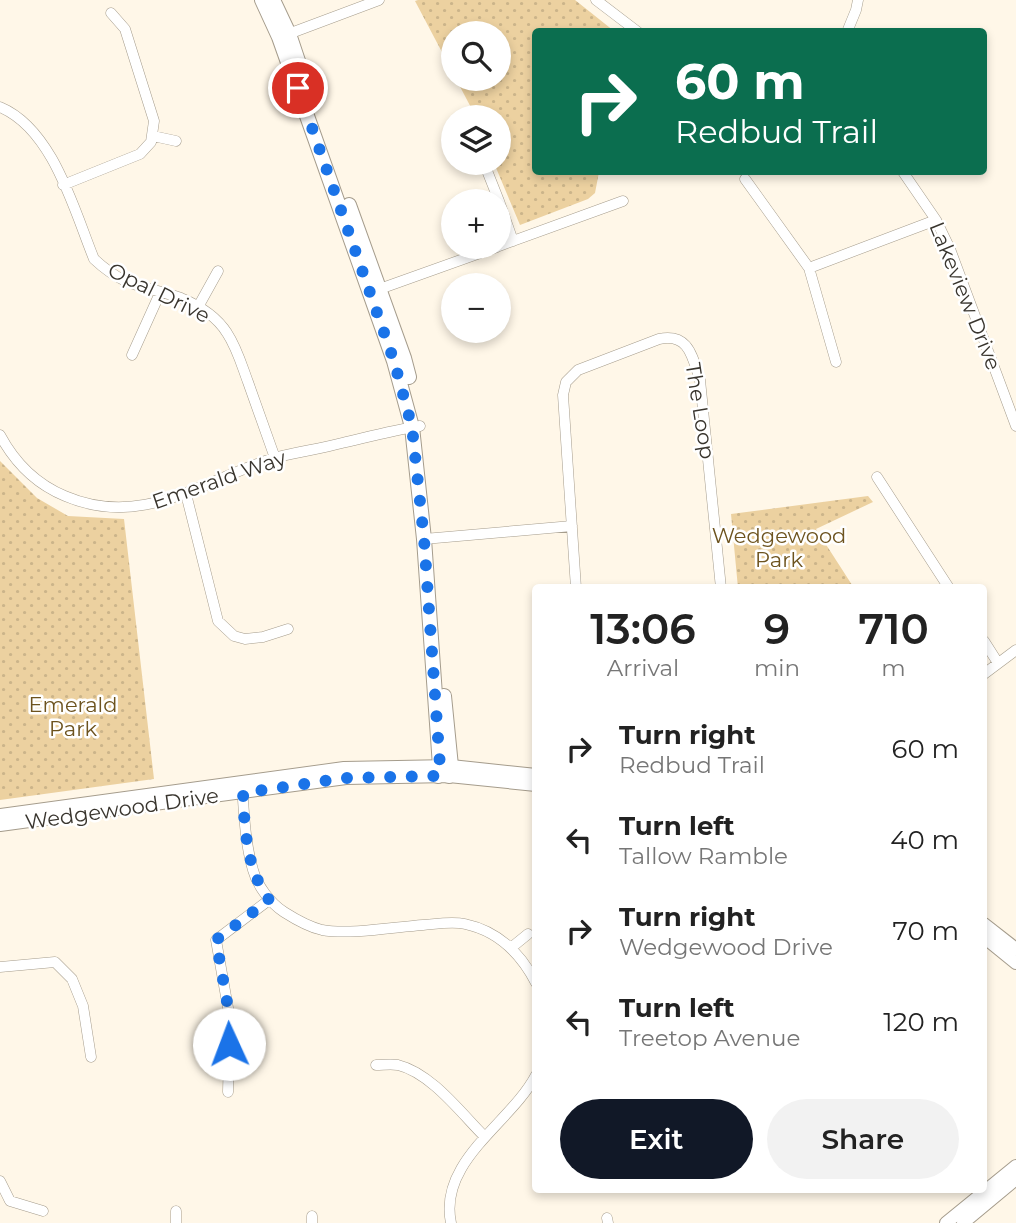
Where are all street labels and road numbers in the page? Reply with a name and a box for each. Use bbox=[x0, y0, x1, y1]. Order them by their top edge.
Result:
street label: Lakeview Drive bbox=[924, 218, 1007, 374]
street label: Opal Drive bbox=[104, 257, 214, 328]
street label: The Loop bbox=[681, 361, 720, 461]
street label: Emerald Way bbox=[149, 445, 290, 514]
street label: Wedgewood Drive bbox=[24, 783, 220, 834]

